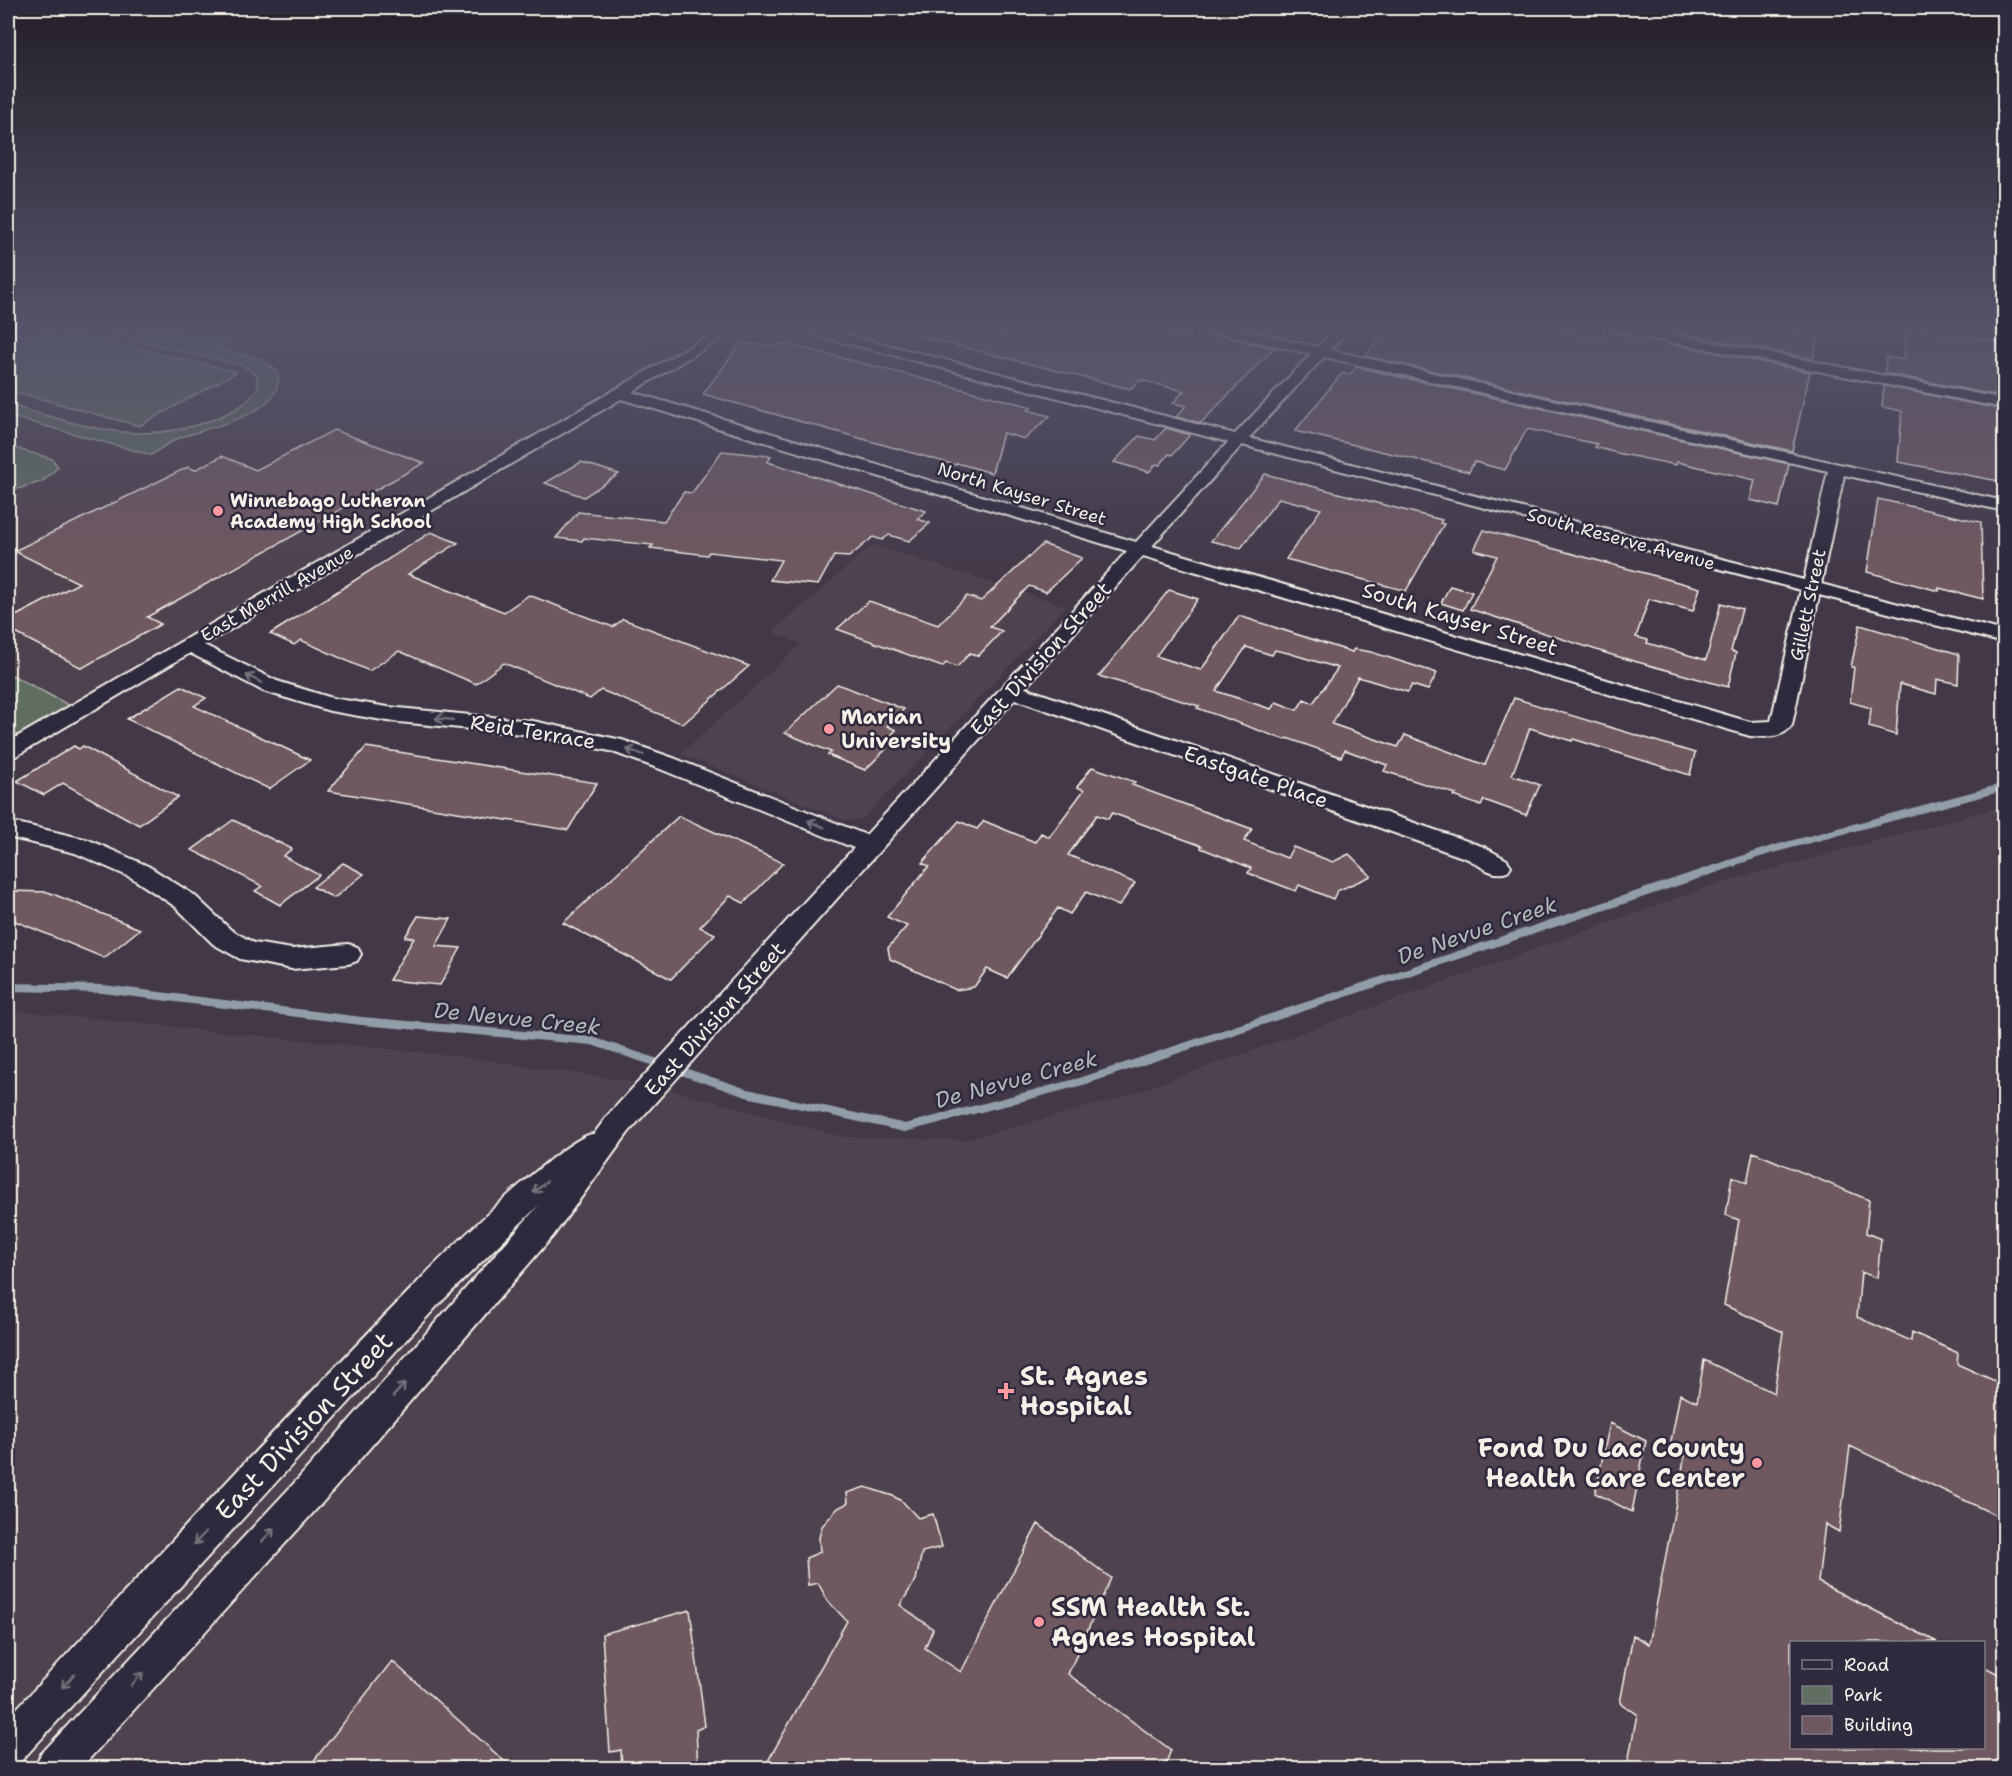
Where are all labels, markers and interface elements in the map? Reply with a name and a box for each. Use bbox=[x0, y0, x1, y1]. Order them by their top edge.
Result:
street label: North Kayser Street bbox=[935, 457, 1110, 531]
place label: Winnebago Lutheran Academy High School bbox=[230, 489, 432, 534]
street label: South Reserve Avenue bbox=[1524, 502, 1718, 576]
marker: Winnebago Lutheran Academy High School bbox=[211, 504, 225, 518]
street label: East Merrill Avenue bbox=[196, 540, 358, 648]
street label: Gillett Street bbox=[1784, 547, 1832, 663]
street label: East Division Street bbox=[964, 576, 1118, 742]
street label: South Kayser Street bbox=[1359, 576, 1561, 662]
one-way arrow bbox=[246, 672, 264, 684]
place label: Marian University bbox=[841, 703, 951, 755]
street label: Reid Terrace bbox=[468, 708, 598, 756]
one-way arrow bbox=[434, 713, 454, 724]
marker: Marian University bbox=[822, 722, 836, 736]
street label: Eastgate Place bbox=[1180, 739, 1332, 815]
one-way arrow bbox=[626, 746, 645, 757]
one-way arrow bbox=[808, 818, 826, 829]
water label: De Nevue Creek bbox=[1393, 889, 1561, 971]
street label: East Division Street bbox=[638, 936, 792, 1102]
water label: De Nevue Creek bbox=[432, 995, 602, 1042]
water label: De Nevue Creek bbox=[932, 1044, 1101, 1115]
one-way arrow bbox=[532, 1180, 548, 1193]
street label: East Division Street bbox=[207, 1324, 400, 1527]
place label: St. Agnes Hospital bbox=[1020, 1358, 1148, 1423]
marker: St. Agnes Hospital bbox=[997, 1382, 1015, 1400]
one-way arrow bbox=[392, 1383, 406, 1398]
place label: Fond Du Lac County Health Care Center bbox=[1478, 1430, 1745, 1495]
marker: Fond Du Lac County Health Care Center bbox=[1750, 1456, 1764, 1470]
one-way arrow bbox=[261, 1528, 275, 1543]
one-way arrow bbox=[193, 1530, 207, 1545]
place label: SSM Health St. Agnes Hospital bbox=[1051, 1589, 1256, 1654]
marker: SSM Health St. Agnes Hospital bbox=[1032, 1615, 1046, 1629]
legend bbox=[1790, 1641, 1985, 1749]
text: Road bbox=[1844, 1653, 1889, 1677]
one-way arrow bbox=[130, 1672, 144, 1687]
one-way arrow bbox=[60, 1674, 75, 1689]
text: Park bbox=[1844, 1683, 1883, 1707]
text: Building bbox=[1844, 1713, 1913, 1737]

